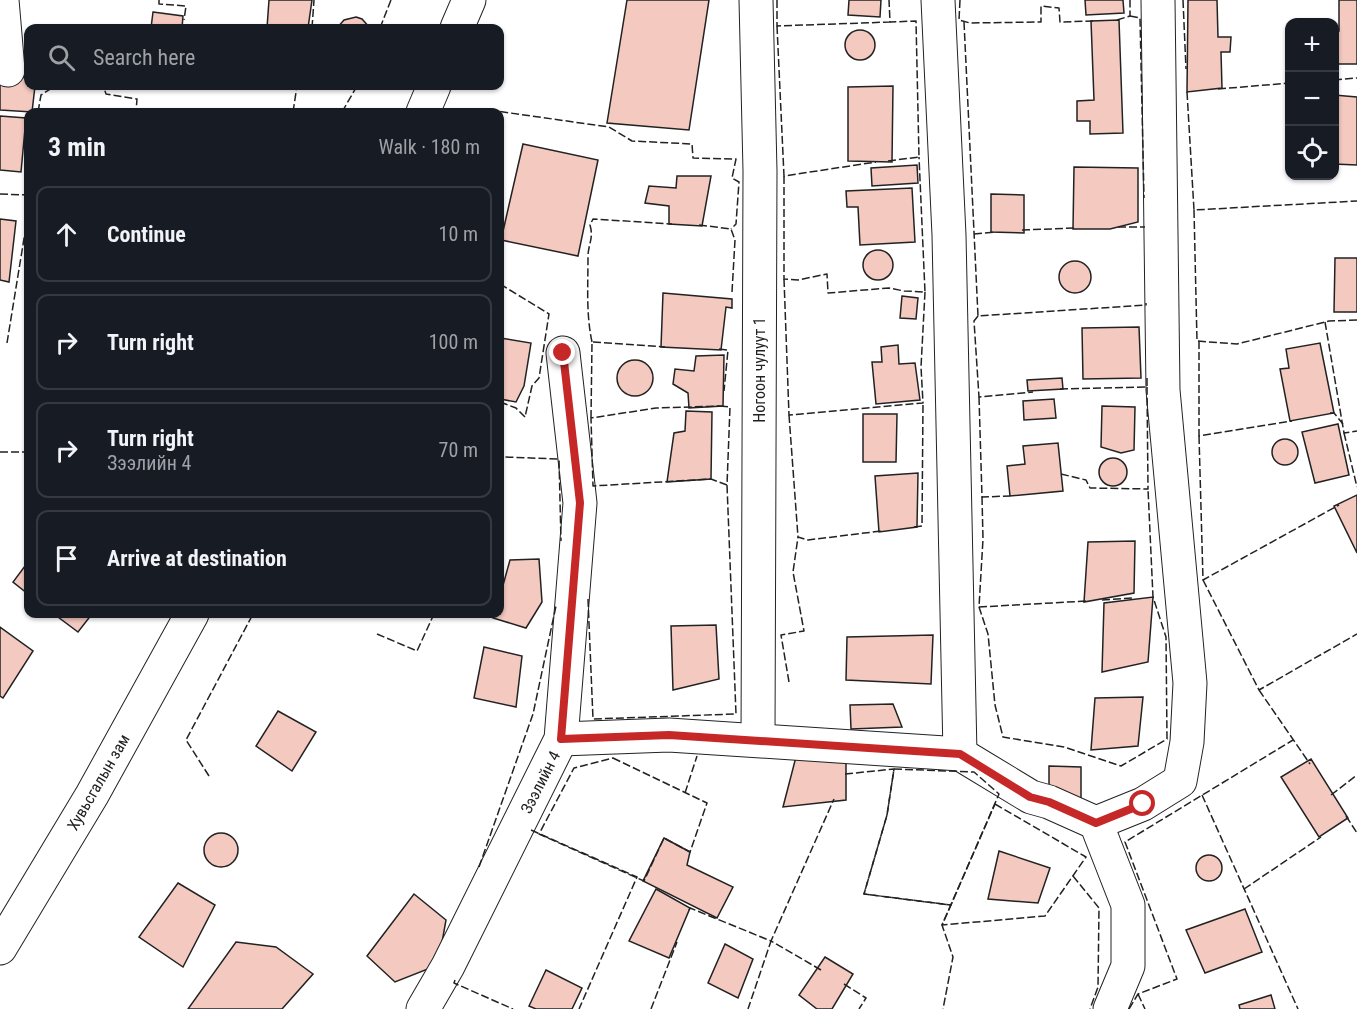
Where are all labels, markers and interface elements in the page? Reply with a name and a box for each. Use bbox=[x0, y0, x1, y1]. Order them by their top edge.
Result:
map controls bbox=[1285, 18, 1339, 180]
button: + bbox=[1285, 18, 1339, 72]
search box bbox=[24, 24, 504, 90]
icon: search bbox=[45, 41, 78, 74]
text: Search here bbox=[93, 45, 195, 70]
button: − bbox=[1285, 72, 1339, 126]
button: locate bbox=[1285, 126, 1339, 180]
text: 3 min bbox=[48, 132, 106, 162]
text: Walk · 180 m bbox=[379, 135, 480, 159]
icon: ahead bbox=[50, 218, 83, 251]
text: Continue bbox=[107, 222, 186, 247]
text: 10 m bbox=[439, 222, 478, 246]
street label: Ногоон чулуут 1 bbox=[750, 317, 769, 423]
icon: right bbox=[50, 326, 83, 359]
text: Turn right bbox=[107, 330, 194, 355]
text: 100 m bbox=[429, 330, 478, 354]
route end bbox=[549, 339, 575, 365]
text: Turn right bbox=[107, 426, 194, 451]
icon: right bbox=[50, 434, 83, 467]
text: 70 m bbox=[439, 438, 478, 462]
text: Зээлийн 4 bbox=[107, 451, 191, 475]
icon: arrive bbox=[50, 542, 83, 575]
text: Arrive at destination bbox=[107, 546, 287, 571]
street label: Хувьсгалын зам bbox=[63, 731, 134, 834]
street label: Зээлийн 4 bbox=[517, 748, 564, 817]
route start bbox=[1129, 790, 1155, 816]

